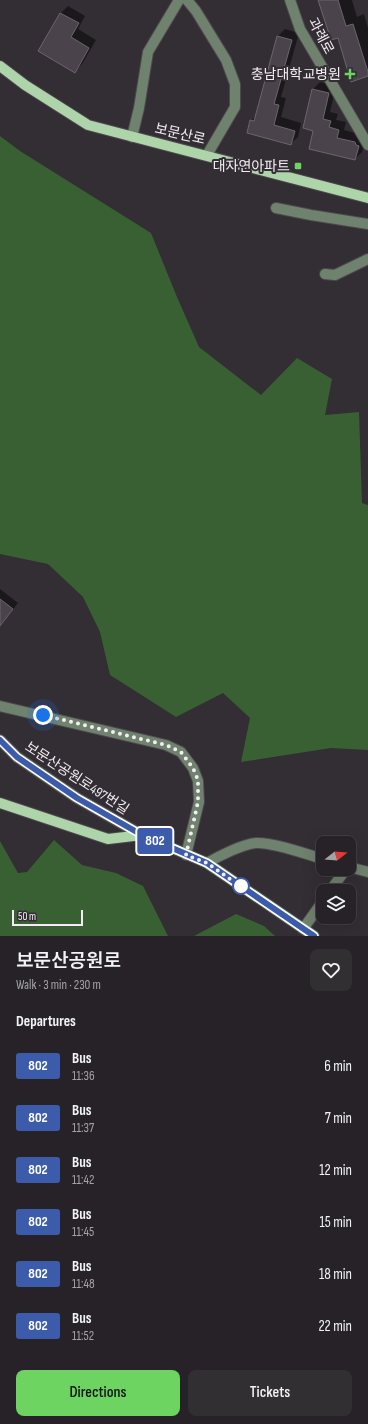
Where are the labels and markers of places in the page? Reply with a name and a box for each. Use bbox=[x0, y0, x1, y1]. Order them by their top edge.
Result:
place label: 충남대학교병원 bbox=[251, 66, 341, 83]
marker: 충남대학교병원 bbox=[344, 68, 356, 80]
place label: 대자연아파트 bbox=[213, 158, 290, 175]
marker: 대자연아파트 bbox=[293, 161, 303, 171]
unlabelled marker bbox=[232, 877, 250, 895]

